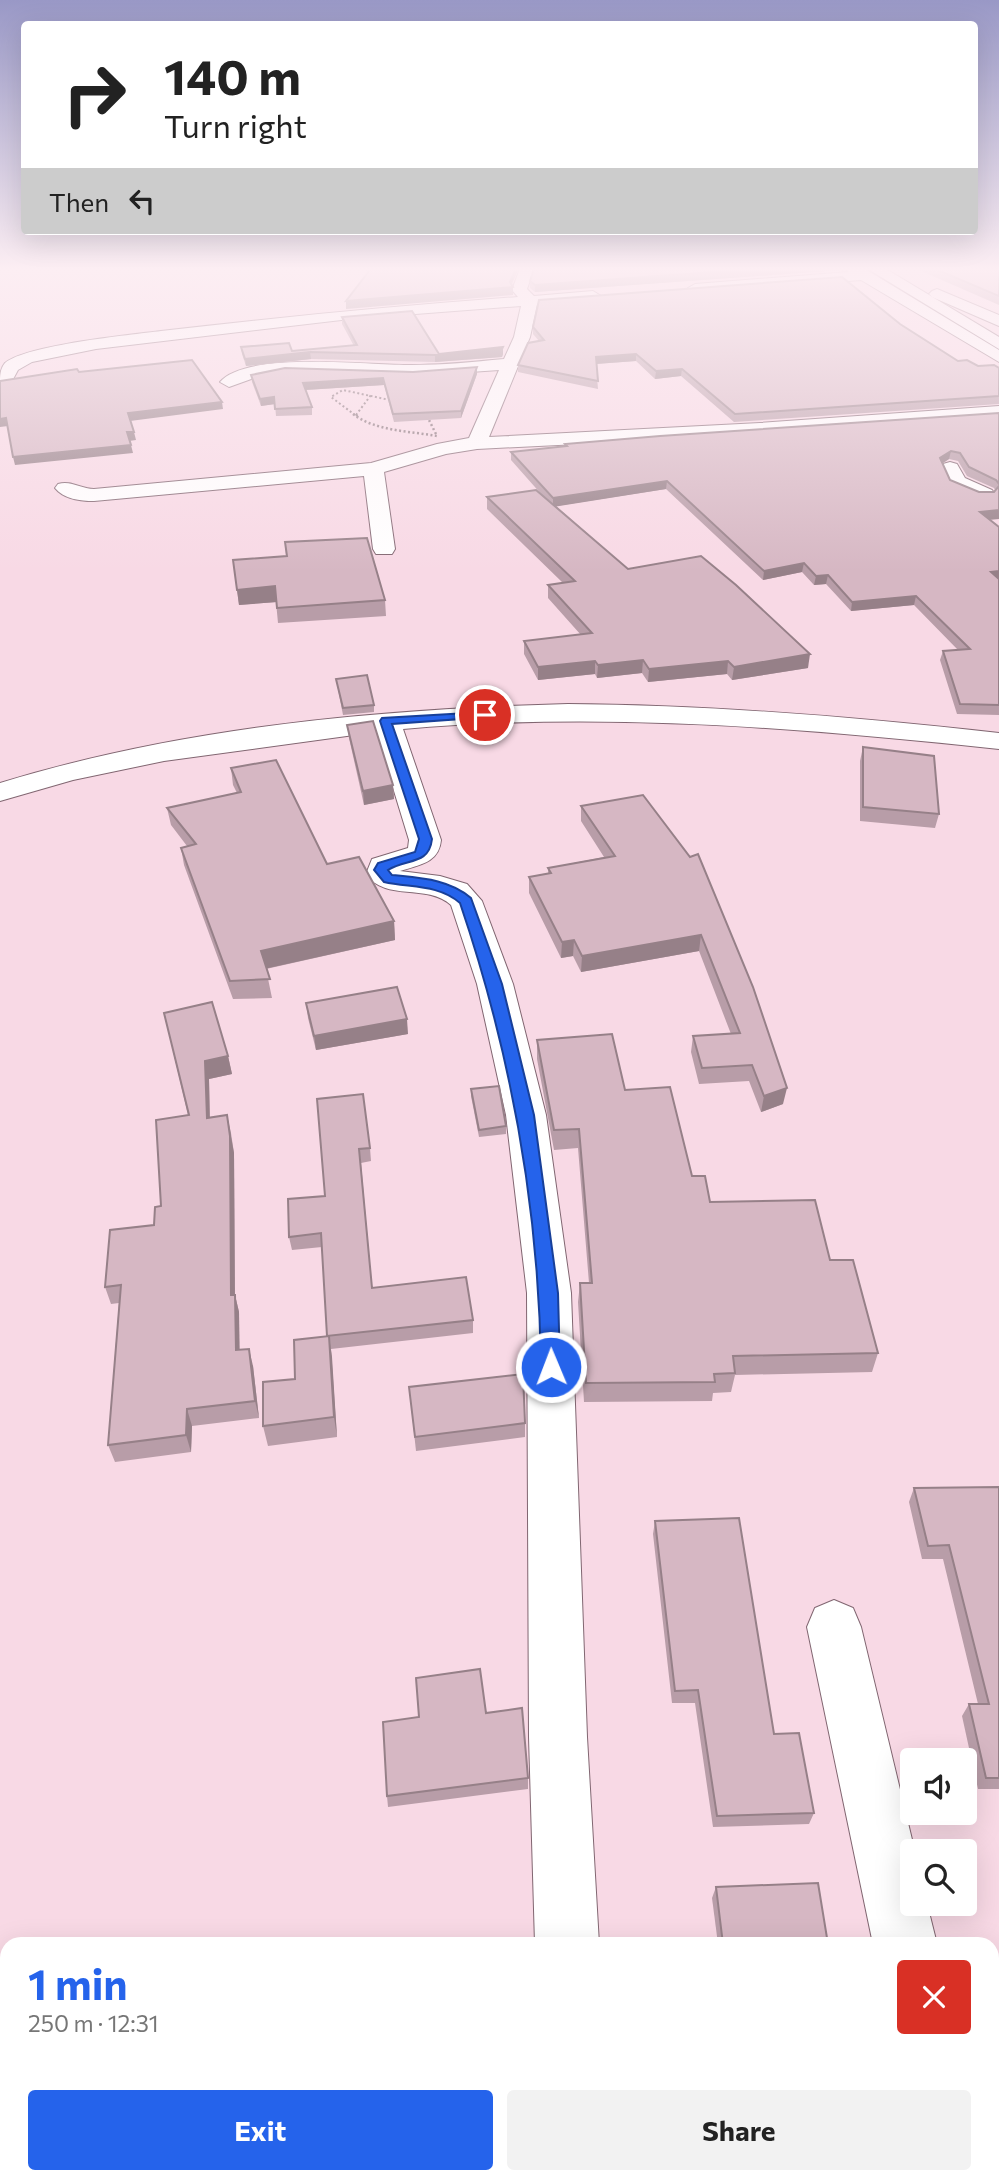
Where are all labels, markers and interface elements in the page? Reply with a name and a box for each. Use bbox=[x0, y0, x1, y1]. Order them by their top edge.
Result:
text: 140 m bbox=[164, 45, 301, 105]
icon: right bbox=[49, 49, 140, 140]
text: Turn right bbox=[164, 105, 307, 145]
icon: left bbox=[123, 182, 161, 220]
text: Then bbox=[49, 186, 109, 217]
pin bbox=[455, 685, 515, 745]
icon: arrive bbox=[466, 696, 504, 734]
position arrow bbox=[514, 1330, 588, 1404]
map controls bbox=[900, 1748, 977, 1916]
button: sound bbox=[900, 1748, 977, 1825]
button: search bbox=[900, 1839, 977, 1916]
text: 1 min bbox=[28, 1957, 128, 2009]
button: close bbox=[897, 1960, 971, 2034]
text: 250 m · 12:31 bbox=[28, 2009, 159, 2037]
button: Exit bbox=[28, 2090, 493, 2170]
button: Share bbox=[507, 2090, 971, 2170]

